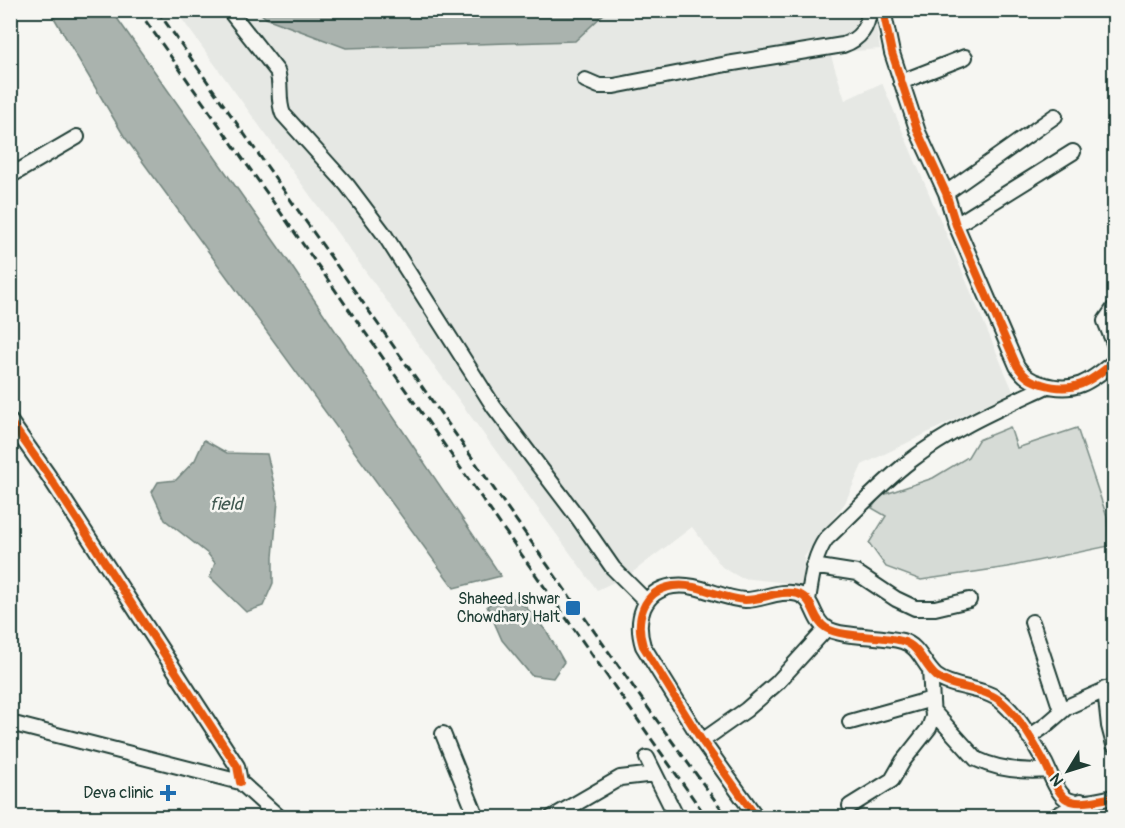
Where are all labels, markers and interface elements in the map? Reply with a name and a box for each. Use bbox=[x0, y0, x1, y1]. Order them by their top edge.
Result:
water label: field bbox=[210, 493, 244, 516]
place label: Shaheed Ishwar Chowdhary Halt bbox=[457, 589, 561, 627]
marker: Shaheed Ishwar Chowdhary Halt bbox=[564, 599, 582, 617]
north arrow bbox=[1038, 741, 1098, 801]
text: N bbox=[1046, 769, 1068, 790]
place label: Deva clinic bbox=[83, 783, 154, 803]
marker: Deva clinic bbox=[159, 784, 177, 802]

